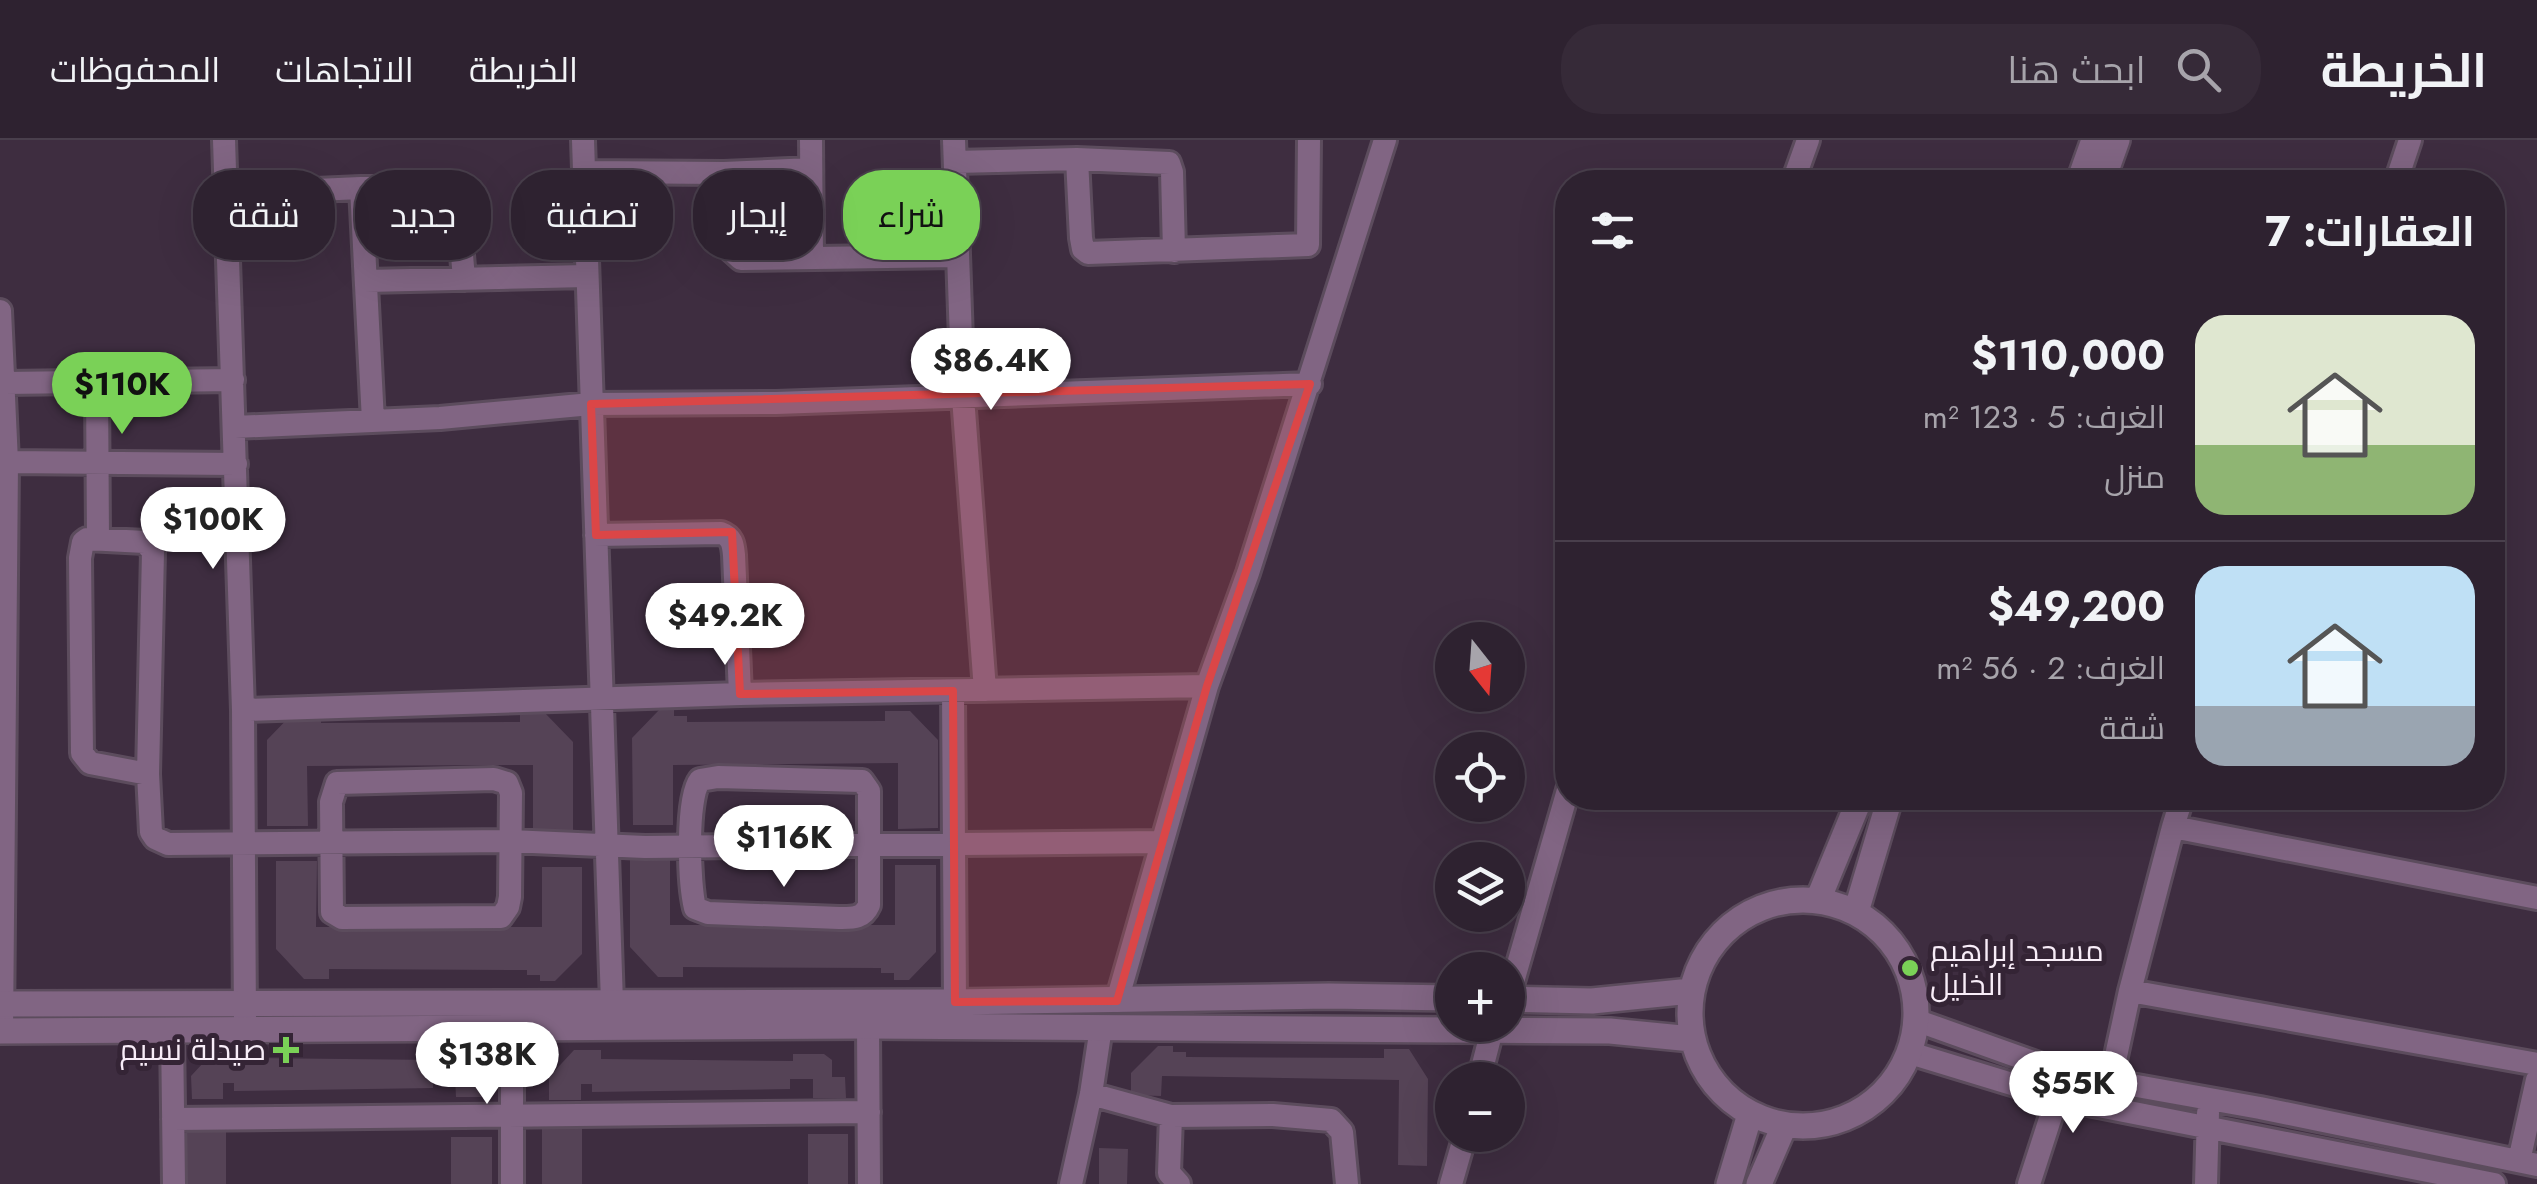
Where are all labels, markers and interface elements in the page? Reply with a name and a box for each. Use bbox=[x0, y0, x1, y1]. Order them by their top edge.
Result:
search box bbox=[1561, 24, 2261, 114]
text: الخريطة bbox=[2321, 36, 2487, 105]
text: ابحث هنا bbox=[2007, 42, 2146, 97]
icon: search bbox=[2171, 42, 2226, 97]
text: المحفوظات bbox=[50, 45, 220, 95]
text: الاتجاهات bbox=[275, 45, 414, 95]
text: الخريطة bbox=[469, 45, 578, 95]
chip: شقة bbox=[193, 170, 335, 260]
chip: جديد bbox=[355, 170, 491, 260]
chip: تصفية bbox=[511, 170, 673, 260]
chip: إيجار bbox=[693, 170, 823, 260]
chip: شراء bbox=[843, 170, 980, 260]
text: العقارات: 7 bbox=[2265, 201, 2475, 262]
icon: filters bbox=[1585, 203, 1640, 258]
text: $110,000 bbox=[1971, 325, 2165, 386]
pin: $86.4K bbox=[910, 328, 1072, 413]
text: $86.4K bbox=[933, 337, 1049, 383]
pin: $110K bbox=[52, 352, 192, 437]
icon: home bbox=[2275, 355, 2395, 475]
text: $110K bbox=[74, 361, 170, 407]
text: الغرف: 5 · 123 m² bbox=[1923, 394, 2165, 440]
text: منزل bbox=[2104, 454, 2165, 500]
pin: $100K bbox=[143, 487, 283, 572]
text: $100K bbox=[163, 496, 263, 542]
text: $49,200 bbox=[1988, 576, 2165, 637]
pin: $49.2K bbox=[644, 583, 806, 668]
text: $49.2K bbox=[667, 592, 783, 638]
icon: home bbox=[2275, 606, 2395, 726]
north arrow bbox=[1435, 622, 1525, 712]
map controls bbox=[1435, 622, 1525, 1152]
text: الغرف: 2 · 56 m² bbox=[1936, 645, 2165, 691]
text: شقة bbox=[2100, 705, 2165, 751]
button: locate bbox=[1435, 732, 1525, 822]
pin: $116K bbox=[714, 805, 854, 890]
text: $116K bbox=[736, 814, 832, 860]
button: layers bbox=[1435, 842, 1525, 932]
place label: مسجد إبراهيم الخليل bbox=[1930, 929, 2104, 1006]
button: + bbox=[1435, 952, 1525, 1042]
marker: مسجد إبراهيم الخليل bbox=[1899, 957, 1921, 979]
pin: $138K bbox=[417, 1022, 557, 1107]
place label: صيدلة نسيم bbox=[120, 1028, 266, 1071]
text: $138K bbox=[438, 1031, 536, 1077]
marker: صيدلة نسيم bbox=[275, 1039, 297, 1061]
pin: $55K bbox=[2014, 1051, 2132, 1136]
text: $55K bbox=[2031, 1060, 2115, 1106]
button: − bbox=[1435, 1062, 1525, 1152]

